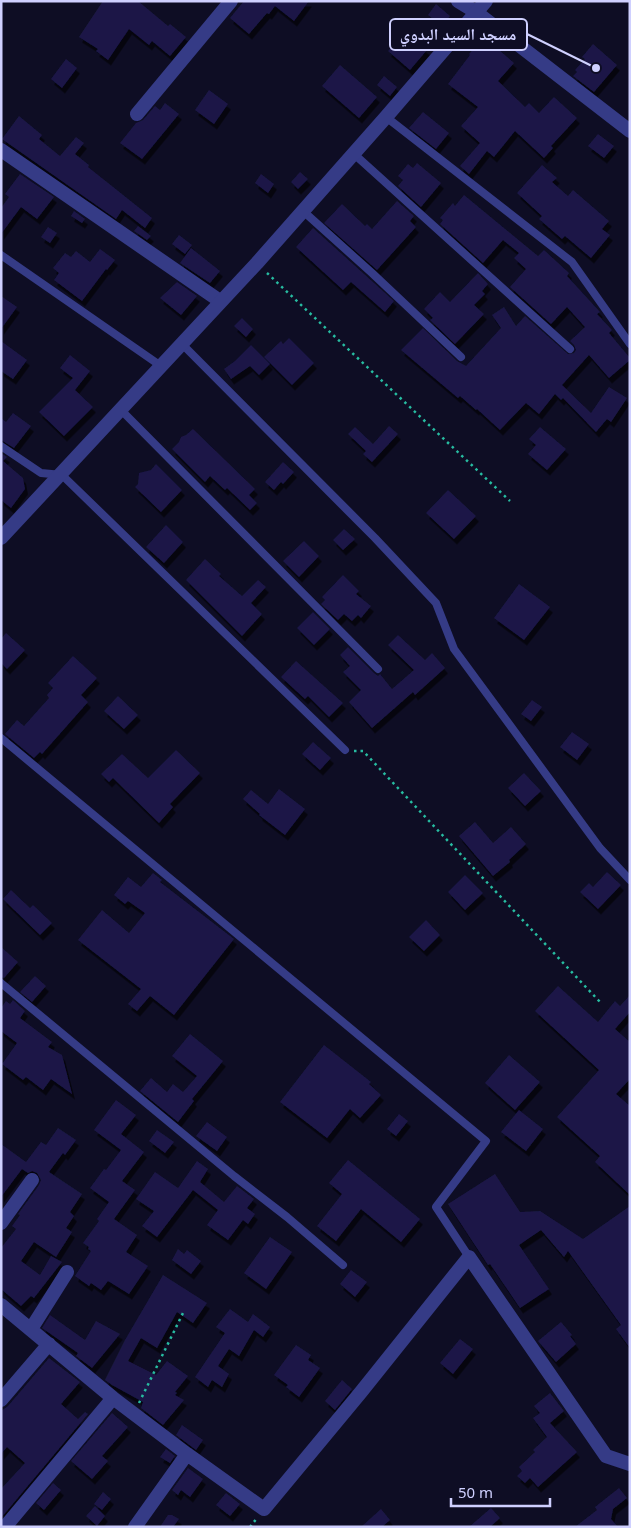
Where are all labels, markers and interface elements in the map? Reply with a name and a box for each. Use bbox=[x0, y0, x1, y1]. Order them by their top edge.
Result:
callout: مسجد السيد البدوي bbox=[390, 19, 527, 50]
text: مسجد السيد البدوي bbox=[400, 23, 516, 47]
scale bar bbox=[451, 1476, 550, 1508]
text: 50 m bbox=[458, 1482, 493, 1502]

